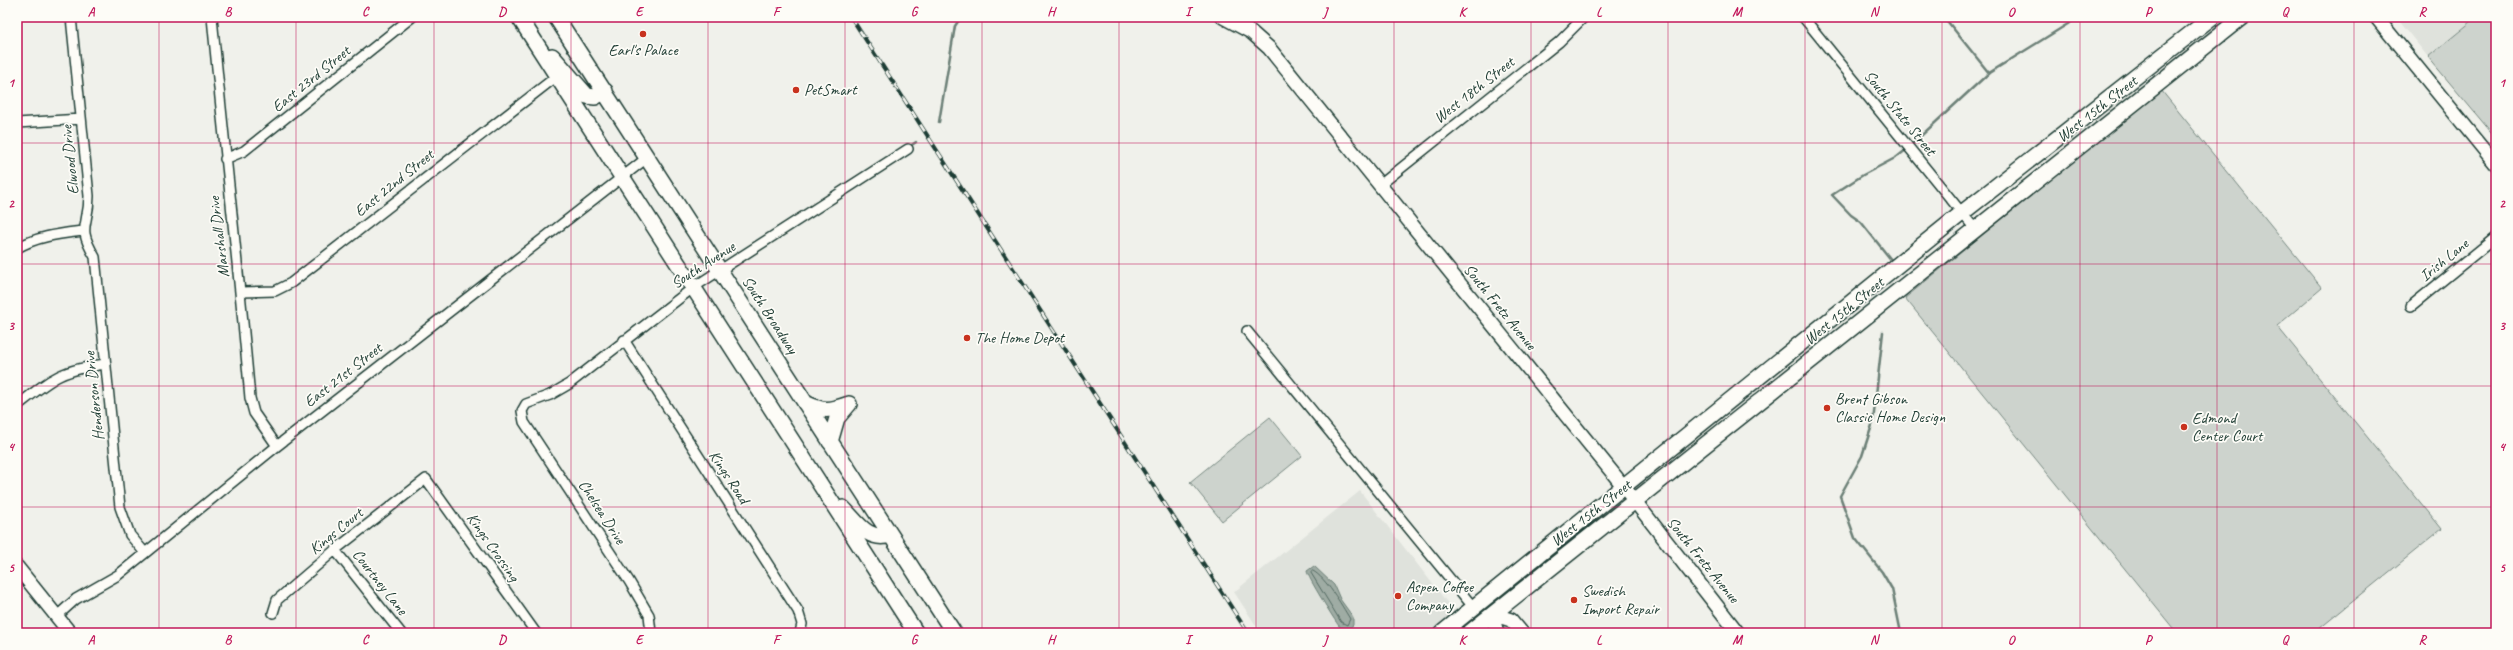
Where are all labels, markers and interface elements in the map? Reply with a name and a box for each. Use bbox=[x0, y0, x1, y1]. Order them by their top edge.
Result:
text: A bbox=[88, 4, 96, 20]
text: B bbox=[225, 4, 233, 20]
text: C bbox=[362, 4, 370, 20]
text: D bbox=[498, 4, 507, 20]
text: E bbox=[636, 4, 645, 20]
text: F bbox=[773, 4, 782, 20]
text: G bbox=[911, 4, 919, 20]
text: H bbox=[1047, 4, 1057, 20]
text: I bbox=[1185, 4, 1194, 20]
text: J bbox=[1322, 4, 1329, 20]
text: K bbox=[1459, 4, 1469, 20]
text: L bbox=[1596, 4, 1603, 20]
text: M bbox=[1732, 4, 1743, 20]
text: N bbox=[1870, 4, 1881, 20]
text: O bbox=[2008, 4, 2017, 20]
text: P bbox=[2145, 4, 2154, 20]
text: Q bbox=[2282, 4, 2290, 20]
text: R bbox=[2418, 4, 2427, 20]
marker: Earl's Palace bbox=[638, 29, 648, 39]
street label: East 23rd Street bbox=[268, 40, 356, 117]
place label: Earl's Palace bbox=[608, 40, 679, 60]
street label: West 18th Street bbox=[1430, 51, 1520, 128]
street label: South State Street bbox=[1860, 66, 1942, 161]
street label: West 15th Street bbox=[2053, 70, 2143, 147]
text: 1 bbox=[8, 75, 16, 91]
text: 1 bbox=[2499, 75, 2507, 91]
place label: PetSmart bbox=[804, 80, 858, 100]
marker: PetSmart bbox=[791, 85, 801, 95]
street label: Elwood Drive bbox=[56, 123, 84, 196]
street label: East 22nd Street bbox=[350, 144, 439, 221]
street label: Marshall Drive bbox=[204, 194, 234, 279]
text: 2 bbox=[8, 196, 15, 212]
text: 2 bbox=[2499, 196, 2506, 212]
street label: Irish Lane bbox=[2415, 233, 2474, 286]
street label: South Avenue bbox=[667, 236, 740, 293]
street label: South Fretz Avenue bbox=[1459, 260, 1542, 355]
street label: South Broadway bbox=[737, 272, 803, 359]
street label: West 15th Street bbox=[1800, 272, 1889, 349]
text: 3 bbox=[8, 318, 15, 334]
text: 3 bbox=[2499, 318, 2506, 334]
place label: The Home Depot bbox=[975, 328, 1066, 348]
marker: The Home Depot bbox=[962, 333, 972, 343]
street label: East 21st Street bbox=[300, 337, 387, 412]
street label: Henderson Drive bbox=[79, 349, 109, 442]
place label: Brent Gibson Classic Home Design bbox=[1835, 389, 1946, 427]
marker: Brent Gibson Classic Home Design bbox=[1822, 403, 1832, 413]
place label: Edmond Center Court bbox=[2192, 408, 2264, 446]
marker: Edmond Center Court bbox=[2179, 422, 2189, 432]
text: 4 bbox=[8, 439, 16, 455]
text: 4 bbox=[2499, 439, 2507, 455]
street label: Kings Road bbox=[704, 446, 755, 510]
street label: West 15th Street bbox=[1547, 474, 1637, 551]
street label: Chelsea Drive bbox=[574, 476, 631, 549]
street label: Kings Court bbox=[305, 502, 368, 559]
street label: Kings Crossing bbox=[462, 509, 525, 586]
street label: South Fretz Avenue bbox=[1662, 513, 1745, 608]
street label: Courtney Lane bbox=[348, 545, 413, 620]
text: 5 bbox=[8, 560, 15, 576]
text: 5 bbox=[2499, 560, 2506, 576]
place label: Aspen Coffee Company bbox=[1406, 577, 1475, 615]
place label: Swedish Import Repair bbox=[1582, 581, 1660, 619]
marker: Aspen Coffee Company bbox=[1393, 591, 1403, 601]
marker: Swedish Import Repair bbox=[1569, 595, 1579, 605]
text: A bbox=[88, 632, 96, 648]
text: B bbox=[225, 632, 233, 648]
text: C bbox=[362, 632, 370, 648]
text: D bbox=[498, 632, 507, 648]
text: E bbox=[636, 632, 645, 648]
text: F bbox=[773, 632, 782, 648]
text: G bbox=[911, 632, 919, 648]
text: H bbox=[1047, 632, 1057, 648]
text: I bbox=[1185, 632, 1194, 648]
text: J bbox=[1322, 632, 1329, 648]
text: K bbox=[1459, 632, 1469, 648]
text: L bbox=[1596, 632, 1603, 648]
text: M bbox=[1732, 632, 1743, 648]
text: N bbox=[1870, 632, 1881, 648]
text: O bbox=[2008, 632, 2017, 648]
text: P bbox=[2145, 632, 2154, 648]
text: Q bbox=[2282, 632, 2290, 648]
text: R bbox=[2418, 632, 2427, 648]

